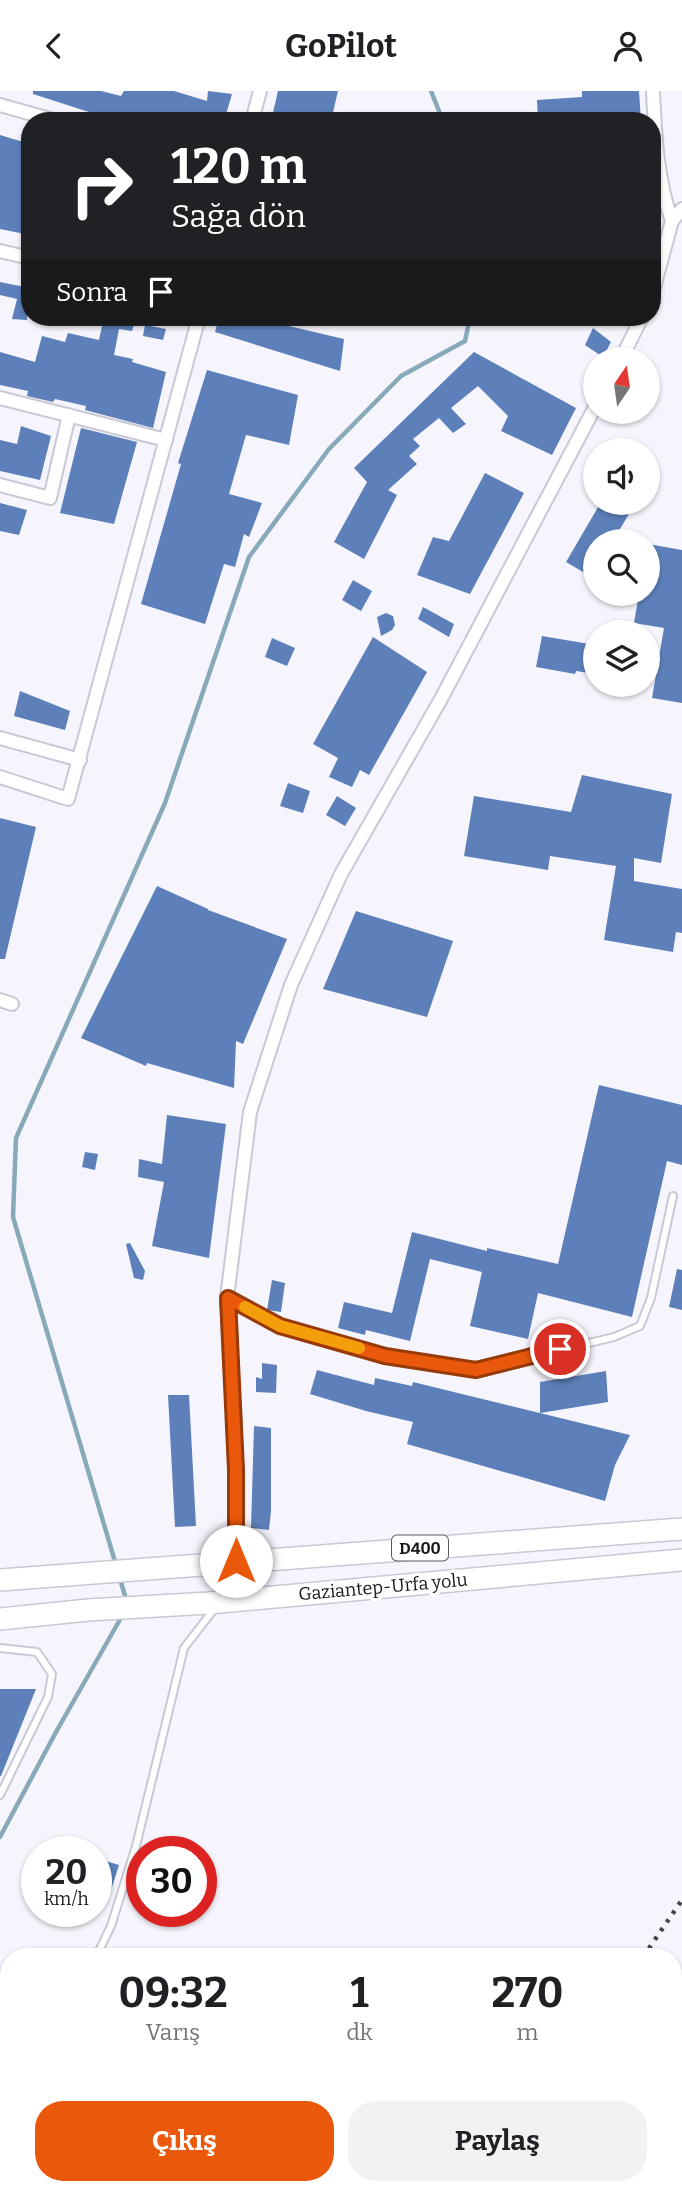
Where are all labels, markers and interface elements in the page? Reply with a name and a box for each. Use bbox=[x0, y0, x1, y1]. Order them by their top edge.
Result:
icon: back bbox=[35, 27, 73, 65]
text: GoPilot bbox=[285, 27, 397, 65]
icon: person bbox=[609, 27, 647, 65]
text: 120 m bbox=[171, 137, 306, 196]
icon: right bbox=[56, 140, 147, 231]
text: Sağa dön bbox=[171, 197, 306, 235]
icon: arrive bbox=[142, 273, 180, 311]
text: Sonra bbox=[56, 277, 128, 308]
north arrow bbox=[583, 347, 660, 423]
map controls bbox=[583, 347, 660, 697]
button: sound bbox=[583, 438, 660, 515]
button: search bbox=[583, 529, 660, 606]
button: layers bbox=[583, 620, 660, 697]
pin bbox=[530, 1319, 590, 1379]
icon: arrive bbox=[541, 1330, 579, 1368]
position arrow bbox=[199, 1524, 273, 1598]
road number: D400 bbox=[392, 1535, 448, 1561]
street label: Gaziantep-Urfa yolu bbox=[298, 1569, 468, 1605]
speed limit sign: 30 bbox=[126, 1836, 217, 1927]
text: 20 bbox=[46, 1851, 87, 1893]
text: km/h bbox=[44, 1888, 89, 1910]
text: 09:32 bbox=[119, 1968, 228, 2018]
text: 1 bbox=[350, 1968, 369, 2018]
text: 270 bbox=[491, 1968, 563, 2018]
text: Varış bbox=[146, 2018, 200, 2046]
text: dk bbox=[346, 2018, 373, 2046]
text: m bbox=[516, 2018, 538, 2046]
button: Çıkış bbox=[35, 2101, 334, 2181]
button: Paylaş bbox=[348, 2101, 647, 2181]

